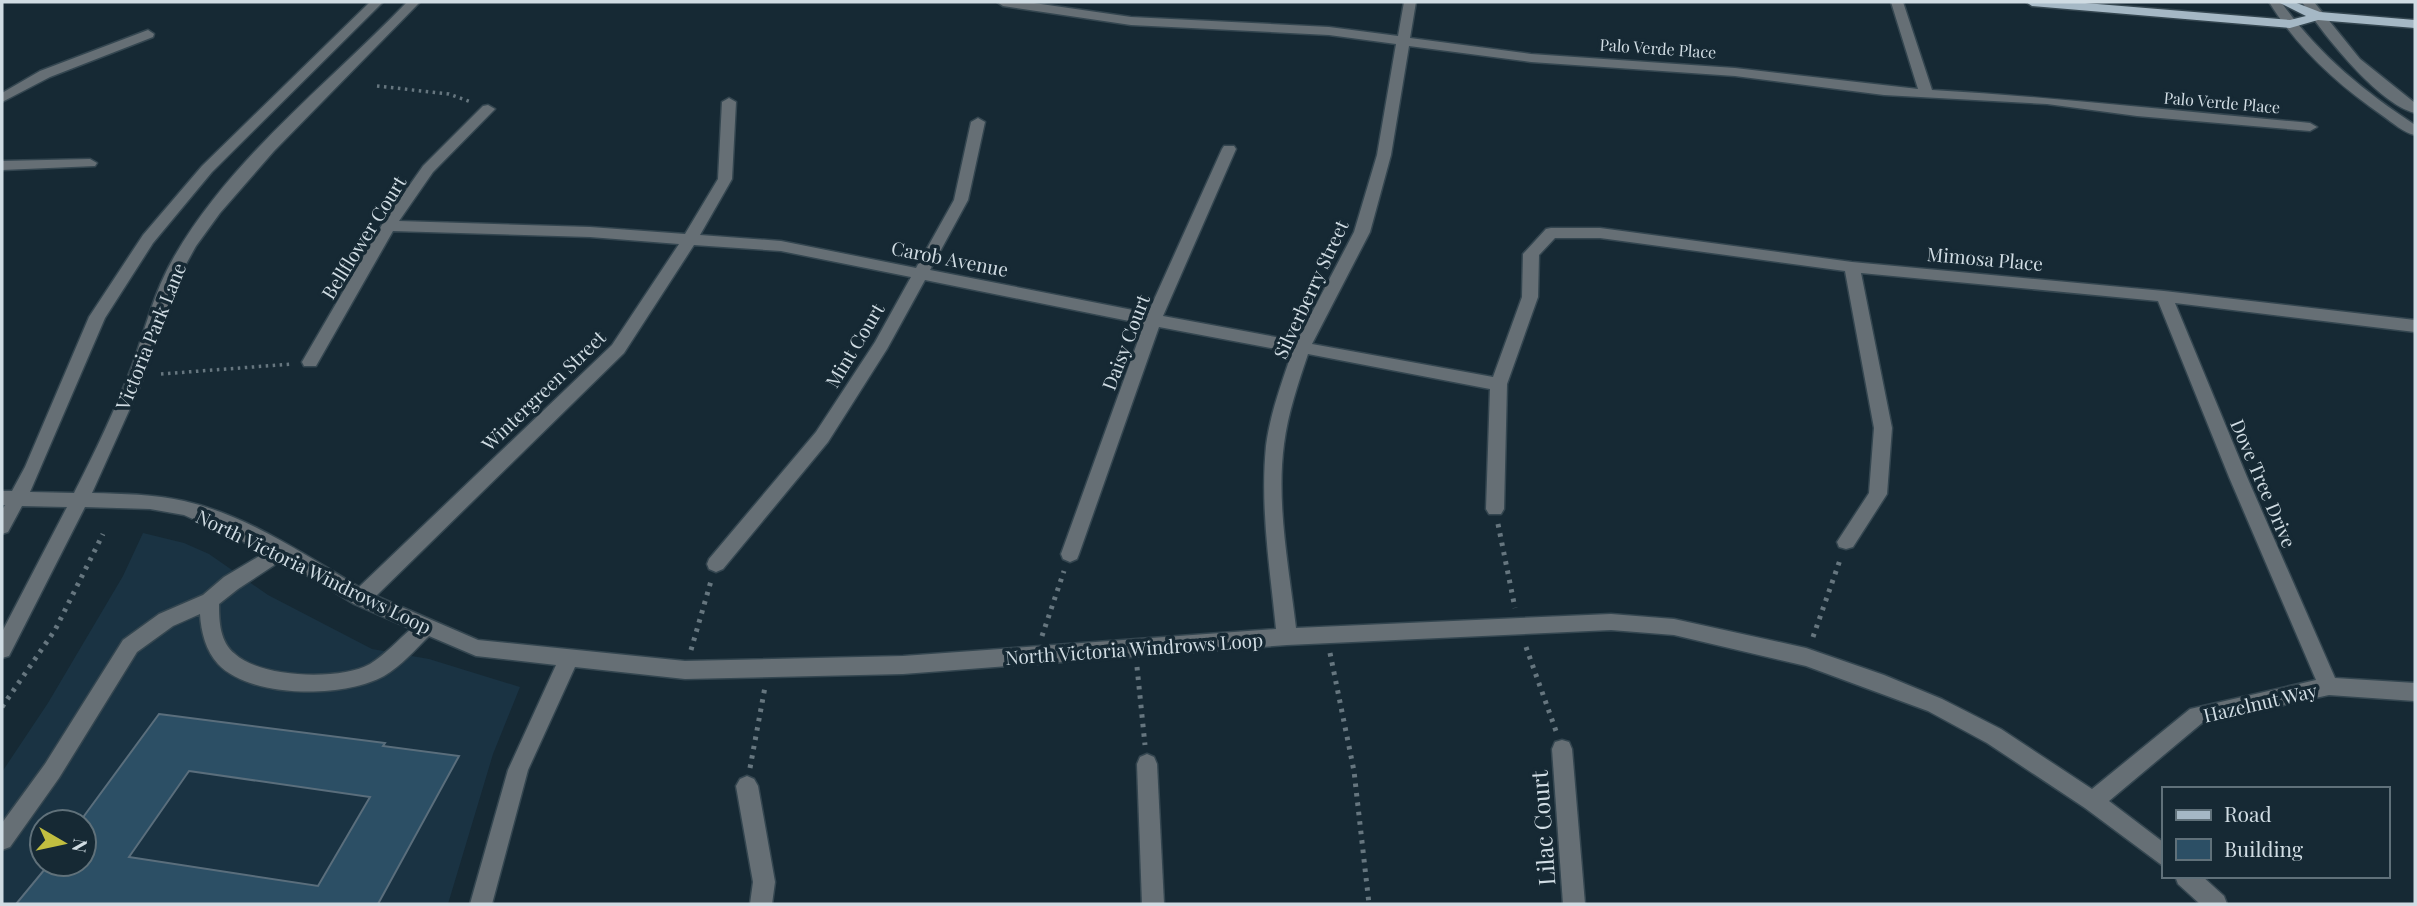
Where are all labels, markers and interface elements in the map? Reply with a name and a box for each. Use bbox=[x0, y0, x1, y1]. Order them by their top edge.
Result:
street label: Palo Verde Place bbox=[1599, 33, 1717, 63]
street label: Palo Verde Place bbox=[2163, 86, 2281, 118]
street label: Bellflower Court bbox=[315, 170, 411, 304]
street label: Silverberry Street bbox=[1266, 215, 1354, 363]
street label: Carob Avenue bbox=[889, 234, 1011, 282]
street label: Mimosa Place bbox=[1926, 240, 2044, 276]
street label: Victoria Park Lane bbox=[108, 259, 191, 414]
street label: Daisy Court bbox=[1095, 290, 1155, 394]
street label: Mint Court bbox=[819, 298, 890, 392]
street label: Wintergreen Street bbox=[475, 324, 611, 457]
street label: Dove Tree Drive bbox=[2225, 415, 2303, 551]
street label: North Victoria Windrows Loop bbox=[192, 503, 436, 639]
street label: North Victoria Windrows Loop bbox=[1004, 626, 1264, 670]
street label: Hazelnut Way bbox=[2201, 676, 2320, 728]
street label: Lilac Court bbox=[1522, 769, 1561, 887]
legend bbox=[2162, 787, 2389, 878]
text: Road bbox=[2224, 799, 2272, 827]
north arrow bbox=[28, 808, 98, 878]
text: Building bbox=[2224, 834, 2303, 862]
text: N bbox=[67, 837, 95, 855]

